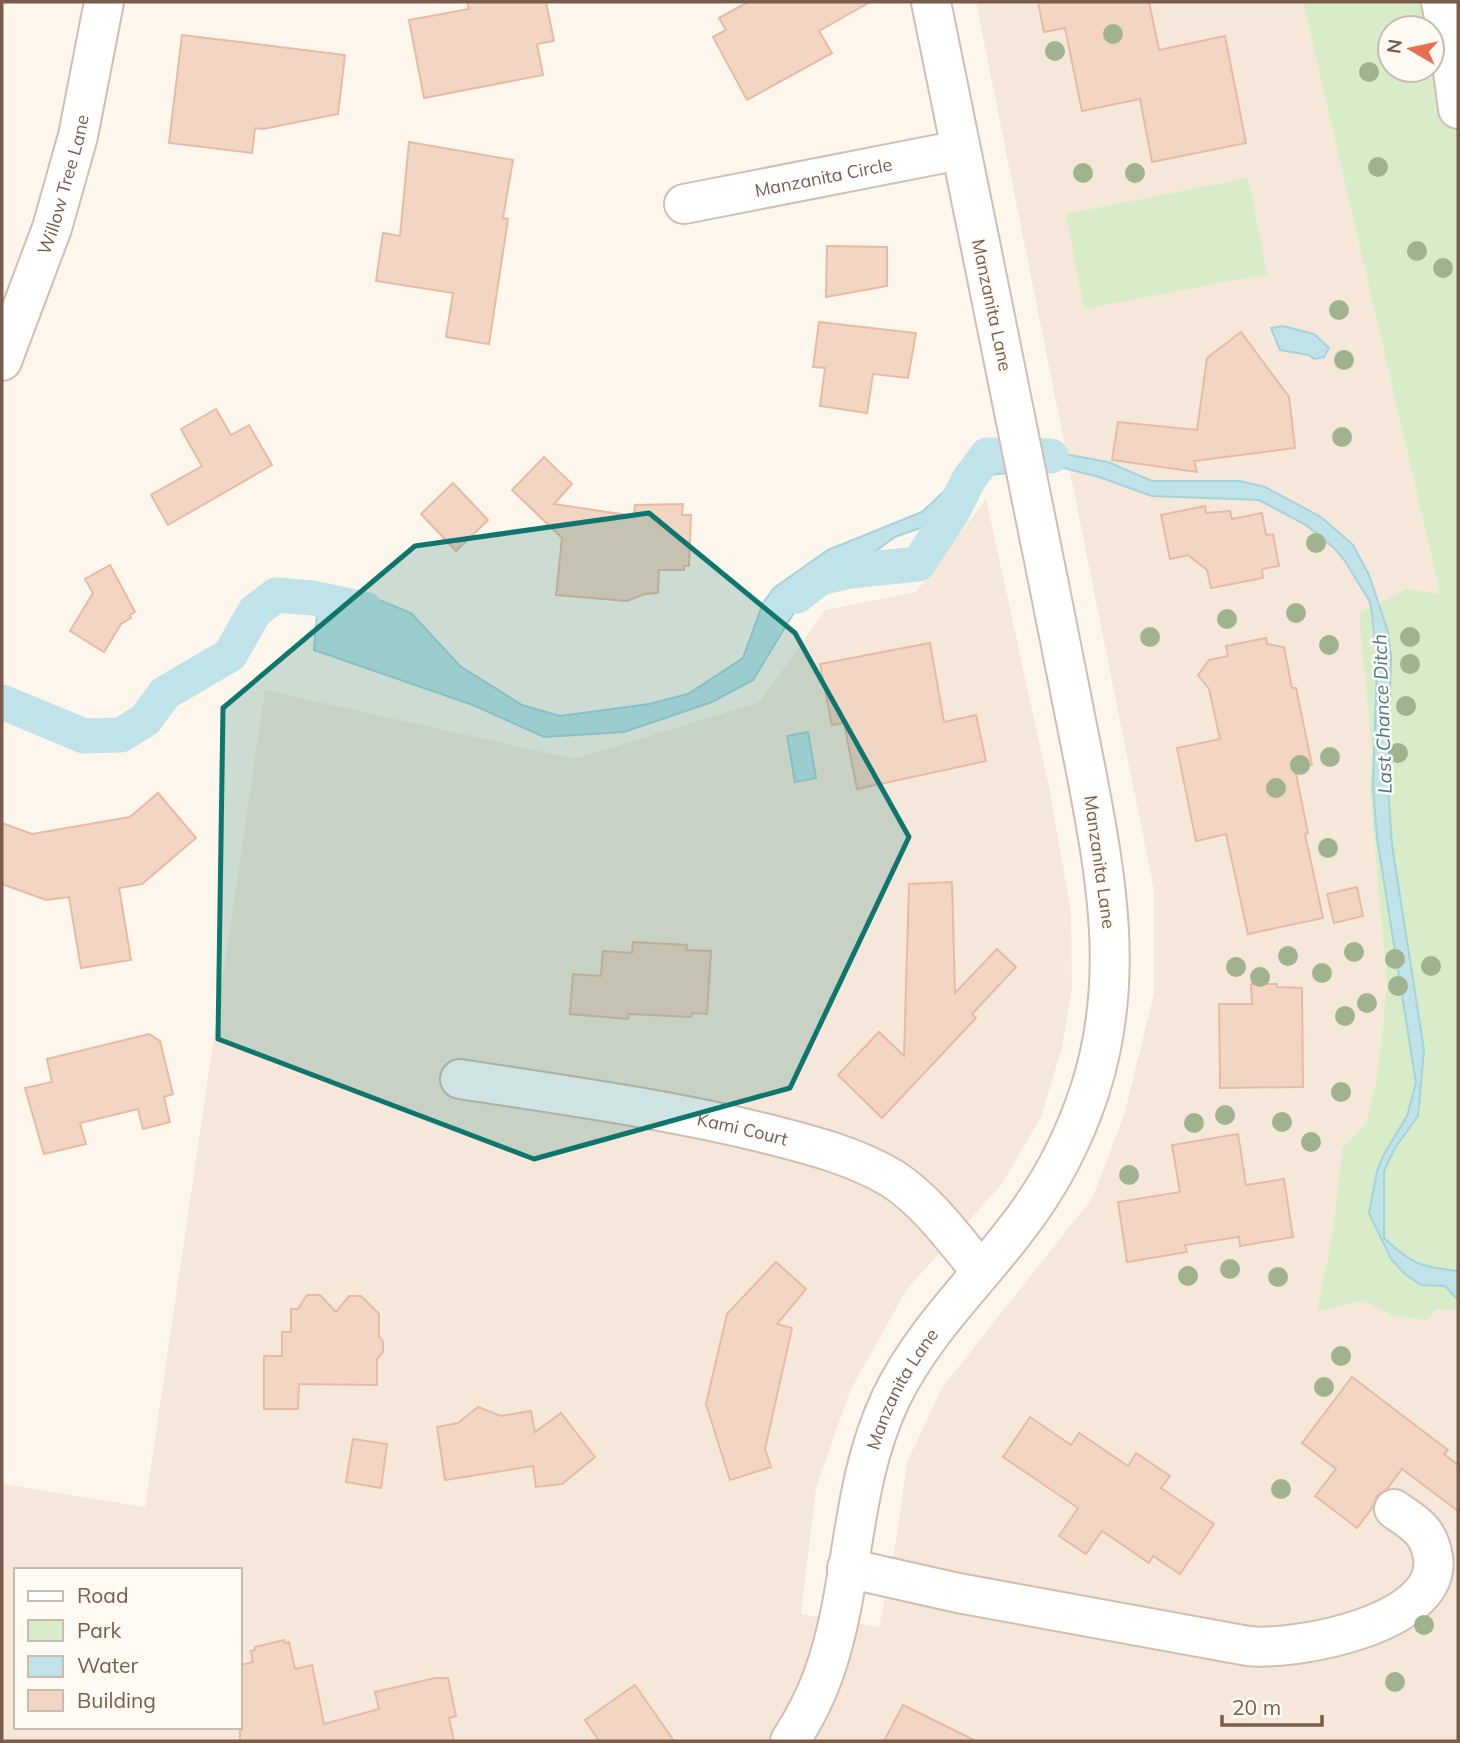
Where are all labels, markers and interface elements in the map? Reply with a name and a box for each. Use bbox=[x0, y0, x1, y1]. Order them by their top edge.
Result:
north arrow bbox=[1376, 14, 1446, 84]
text: N bbox=[1381, 37, 1407, 55]
street label: Willow Tree Lane bbox=[32, 113, 93, 258]
street label: Manzanita Circle bbox=[753, 152, 894, 201]
street label: Manzanita Lane bbox=[967, 237, 1017, 373]
water label: Last Chance Ditch bbox=[1367, 634, 1397, 794]
street label: Manzanita Lane bbox=[1079, 794, 1121, 930]
street label: Kami Court bbox=[695, 1107, 791, 1150]
street label: Manzanita Lane bbox=[861, 1323, 943, 1452]
legend bbox=[14, 1568, 242, 1729]
text: Road bbox=[77, 1582, 128, 1608]
text: Park bbox=[77, 1617, 121, 1643]
text: Water bbox=[77, 1652, 138, 1678]
scale bar bbox=[1222, 1684, 1322, 1728]
text: Building bbox=[77, 1687, 156, 1713]
text: 20 m bbox=[1232, 1694, 1281, 1720]

